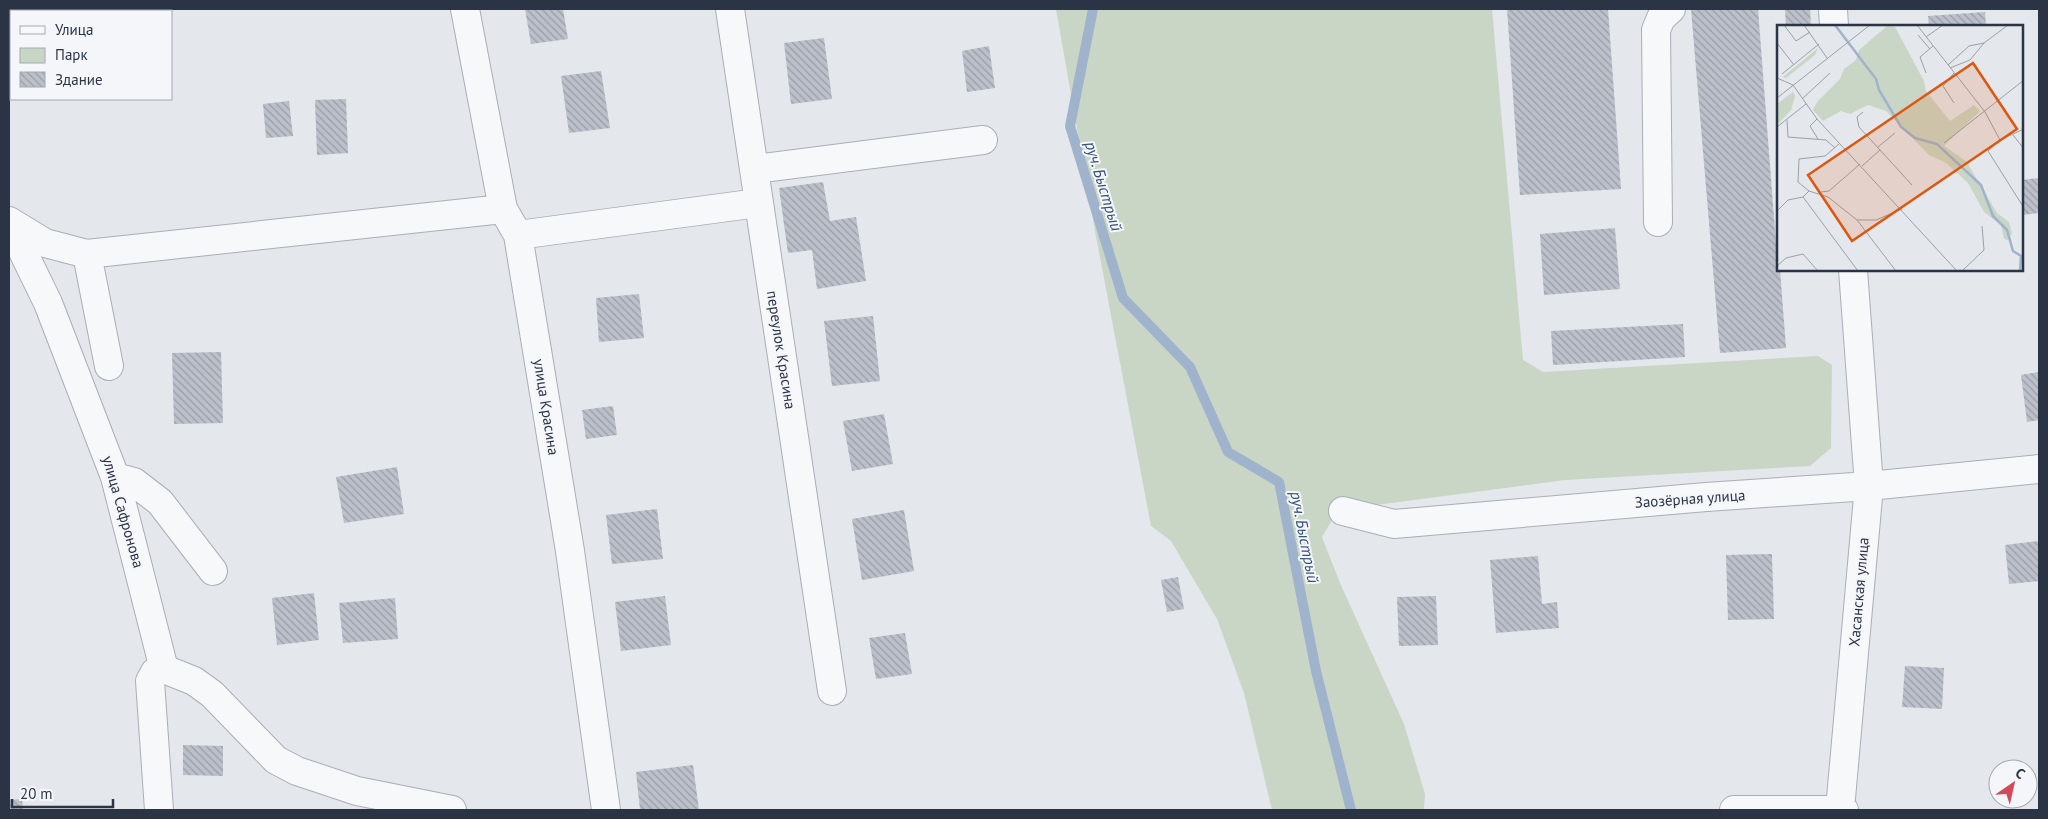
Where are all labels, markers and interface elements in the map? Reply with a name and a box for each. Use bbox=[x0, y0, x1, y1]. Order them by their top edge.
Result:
legend bbox=[10, 10, 172, 100]
text: Улица bbox=[55, 20, 93, 39]
inset map bbox=[1777, 25, 2023, 271]
text: Парк bbox=[55, 45, 88, 64]
text: Здание bbox=[55, 70, 103, 89]
water label: руч. Быстрый bbox=[1081, 138, 1127, 233]
street label: переулок Красина bbox=[763, 289, 800, 411]
street label: улица Красина bbox=[529, 357, 563, 457]
street label: улица Сафронова bbox=[98, 454, 149, 570]
street label: Заозёрная улица bbox=[1634, 485, 1746, 512]
water label: руч. Быстрый bbox=[1286, 489, 1324, 584]
street label: Хасанская улица bbox=[1844, 536, 1873, 647]
north arrow bbox=[1988, 759, 2038, 809]
text: С bbox=[2012, 764, 2029, 783]
scale bar bbox=[12, 776, 114, 808]
text: 20 m bbox=[20, 784, 53, 803]

